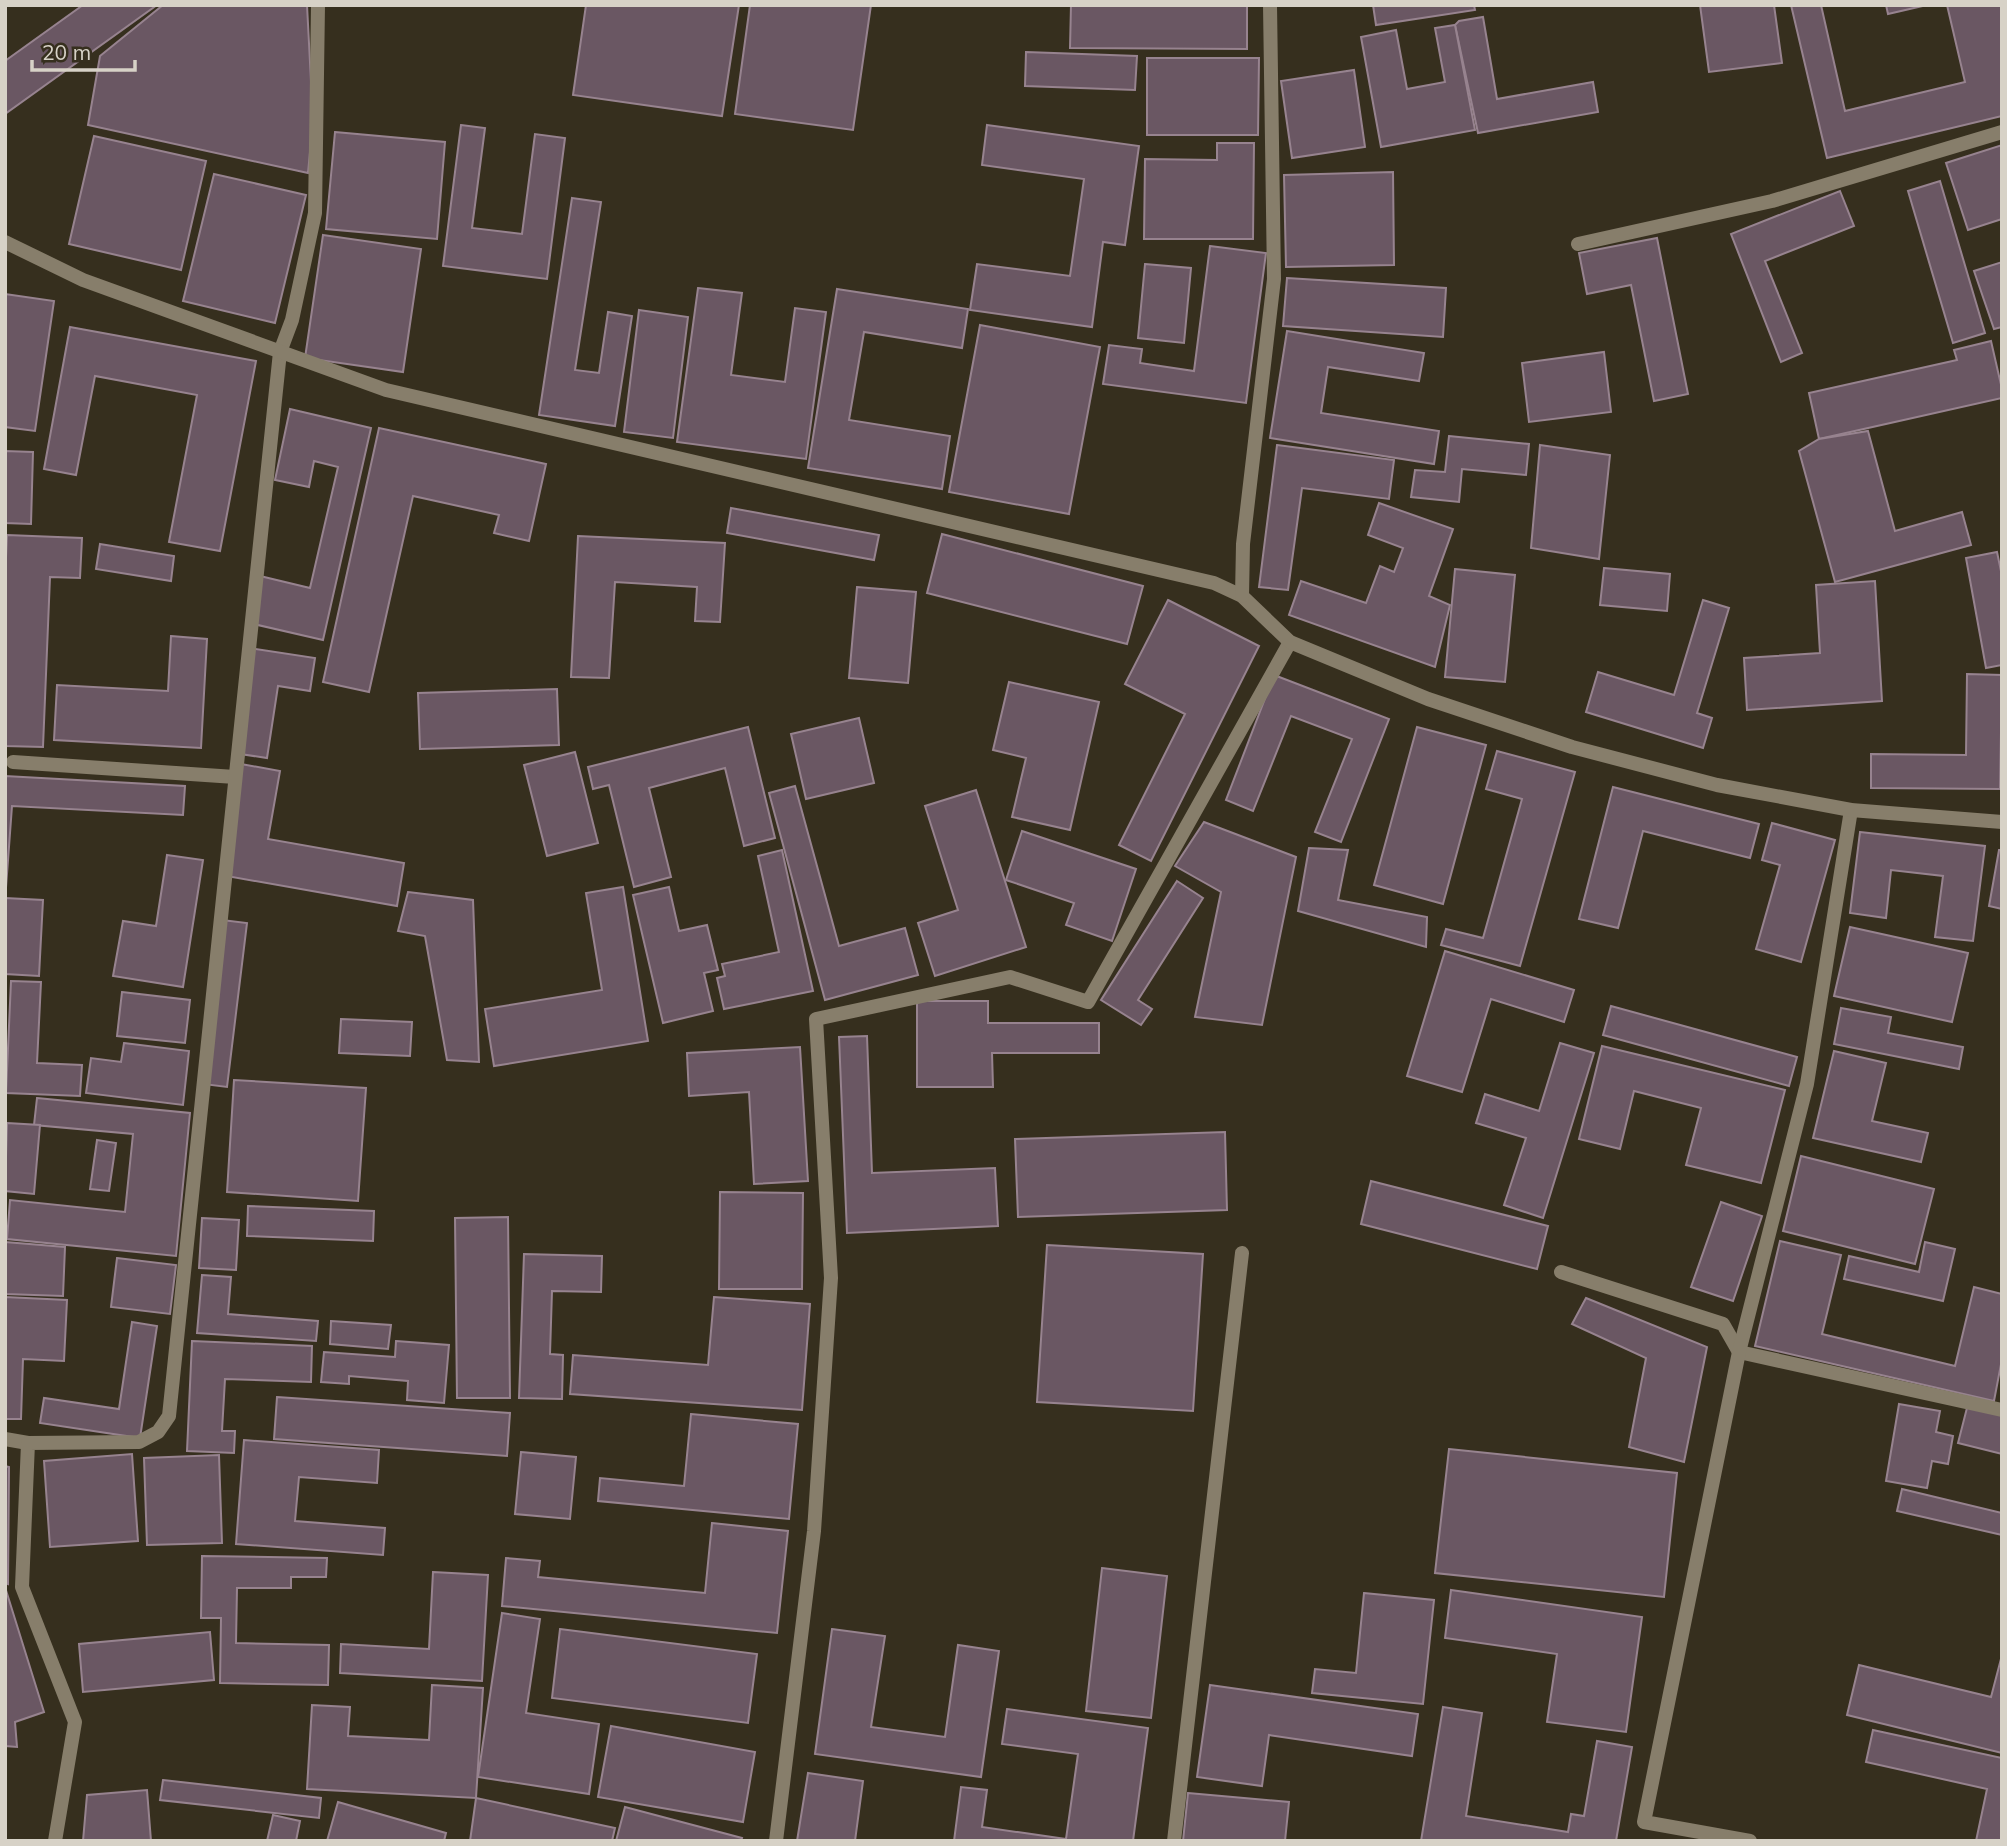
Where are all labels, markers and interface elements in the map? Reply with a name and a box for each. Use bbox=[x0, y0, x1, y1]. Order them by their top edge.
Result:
scale bar bbox=[32, 28, 135, 72]
text: 20 m bbox=[42, 39, 91, 65]

